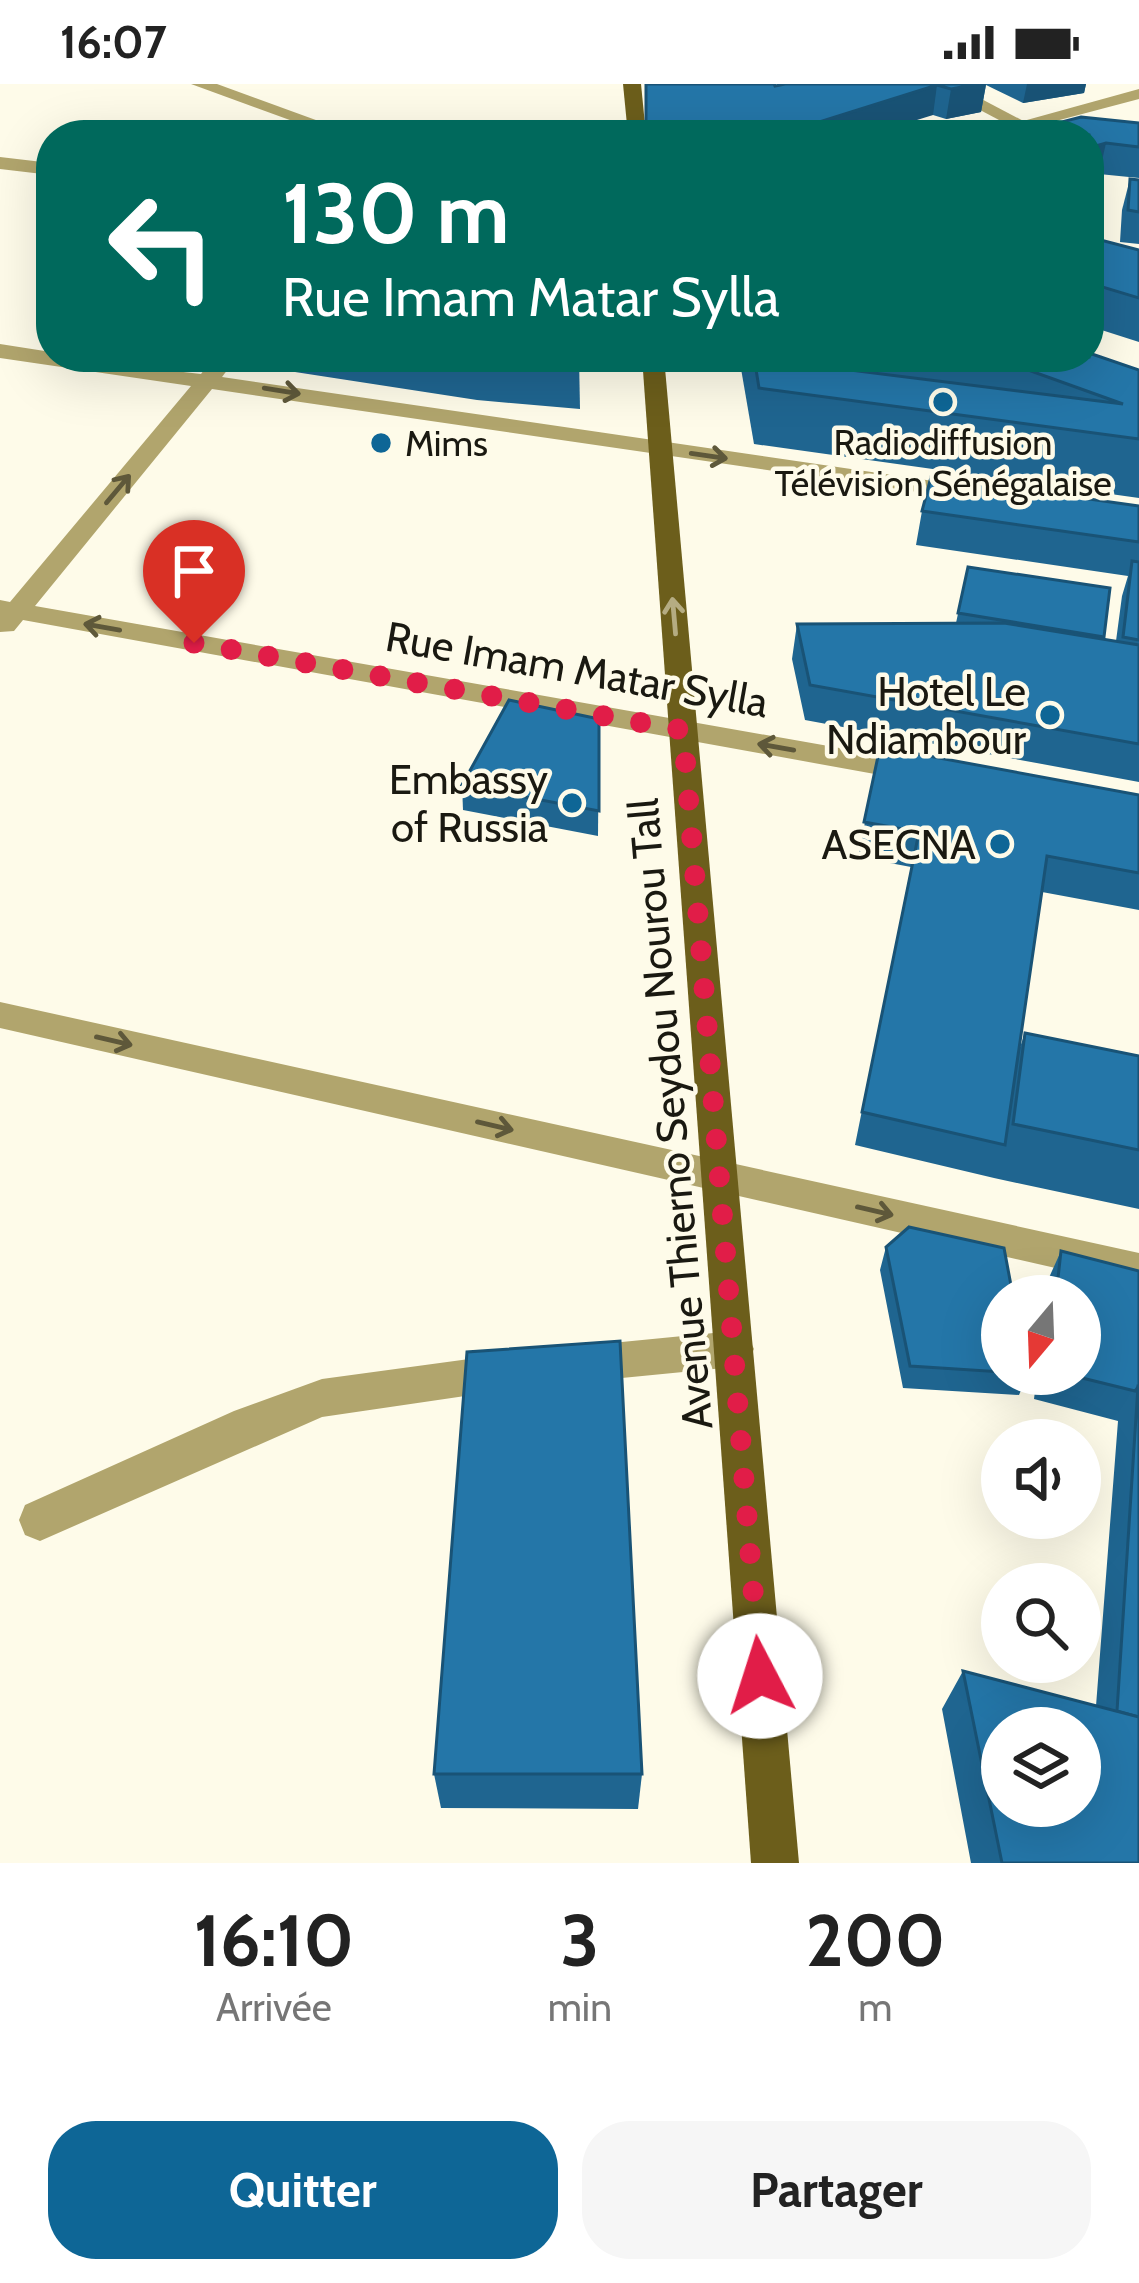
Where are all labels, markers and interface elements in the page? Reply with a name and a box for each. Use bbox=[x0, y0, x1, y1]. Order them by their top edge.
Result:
text: 16:07 bbox=[60, 15, 167, 69]
text: 130 m bbox=[282, 162, 509, 264]
icon: left bbox=[84, 168, 240, 324]
text: Rue Imam Matar Sylla bbox=[282, 264, 780, 330]
one-way arrow bbox=[262, 380, 301, 403]
marker: Radiodiffusion Télévision Sénégalaise bbox=[930, 389, 956, 415]
place label: Radiodiffusion Télévision Sénégalaise bbox=[774, 420, 1112, 505]
place label: Mims bbox=[405, 421, 488, 465]
marker: Mims bbox=[368, 430, 394, 456]
one-way arrow bbox=[689, 445, 728, 468]
one-way arrow bbox=[103, 474, 131, 505]
pin bbox=[143, 520, 245, 643]
icon: arrive bbox=[161, 538, 227, 604]
one-way arrow bbox=[662, 597, 685, 636]
street label: Rue Imam Matar Sylla bbox=[382, 610, 772, 728]
one-way arrow bbox=[84, 614, 123, 637]
place label: Hotel Le Ndiambour bbox=[826, 665, 1027, 765]
marker: Hotel Le Ndiambour bbox=[1037, 702, 1063, 728]
one-way arrow bbox=[757, 734, 796, 757]
place label: Embassy of Russia bbox=[389, 753, 548, 853]
marker: Embassy of Russia bbox=[559, 790, 585, 816]
street label: Avenue Thierno Seydou Nourou Tall bbox=[617, 796, 723, 1432]
place label: ASECNA bbox=[821, 818, 976, 870]
marker: ASECNA bbox=[987, 831, 1013, 857]
one-way arrow bbox=[95, 1030, 133, 1053]
one-way arrow bbox=[475, 1115, 513, 1138]
one-way arrow bbox=[856, 1201, 894, 1223]
north arrow bbox=[981, 1275, 1101, 1395]
map controls bbox=[981, 1275, 1101, 1827]
button: sound bbox=[981, 1419, 1101, 1539]
button: search bbox=[981, 1563, 1101, 1683]
position arrow bbox=[697, 1613, 823, 1739]
button: layers bbox=[981, 1707, 1101, 1827]
text: 16:10 bbox=[194, 1897, 354, 1984]
text: 3 bbox=[560, 1897, 599, 1984]
text: 200 bbox=[806, 1897, 945, 1984]
text: Arrivée bbox=[216, 1983, 332, 2031]
text: min bbox=[548, 1983, 612, 2031]
text: m bbox=[858, 1983, 893, 2031]
button: Quitter bbox=[48, 2121, 558, 2259]
button: Partager bbox=[582, 2121, 1091, 2259]

